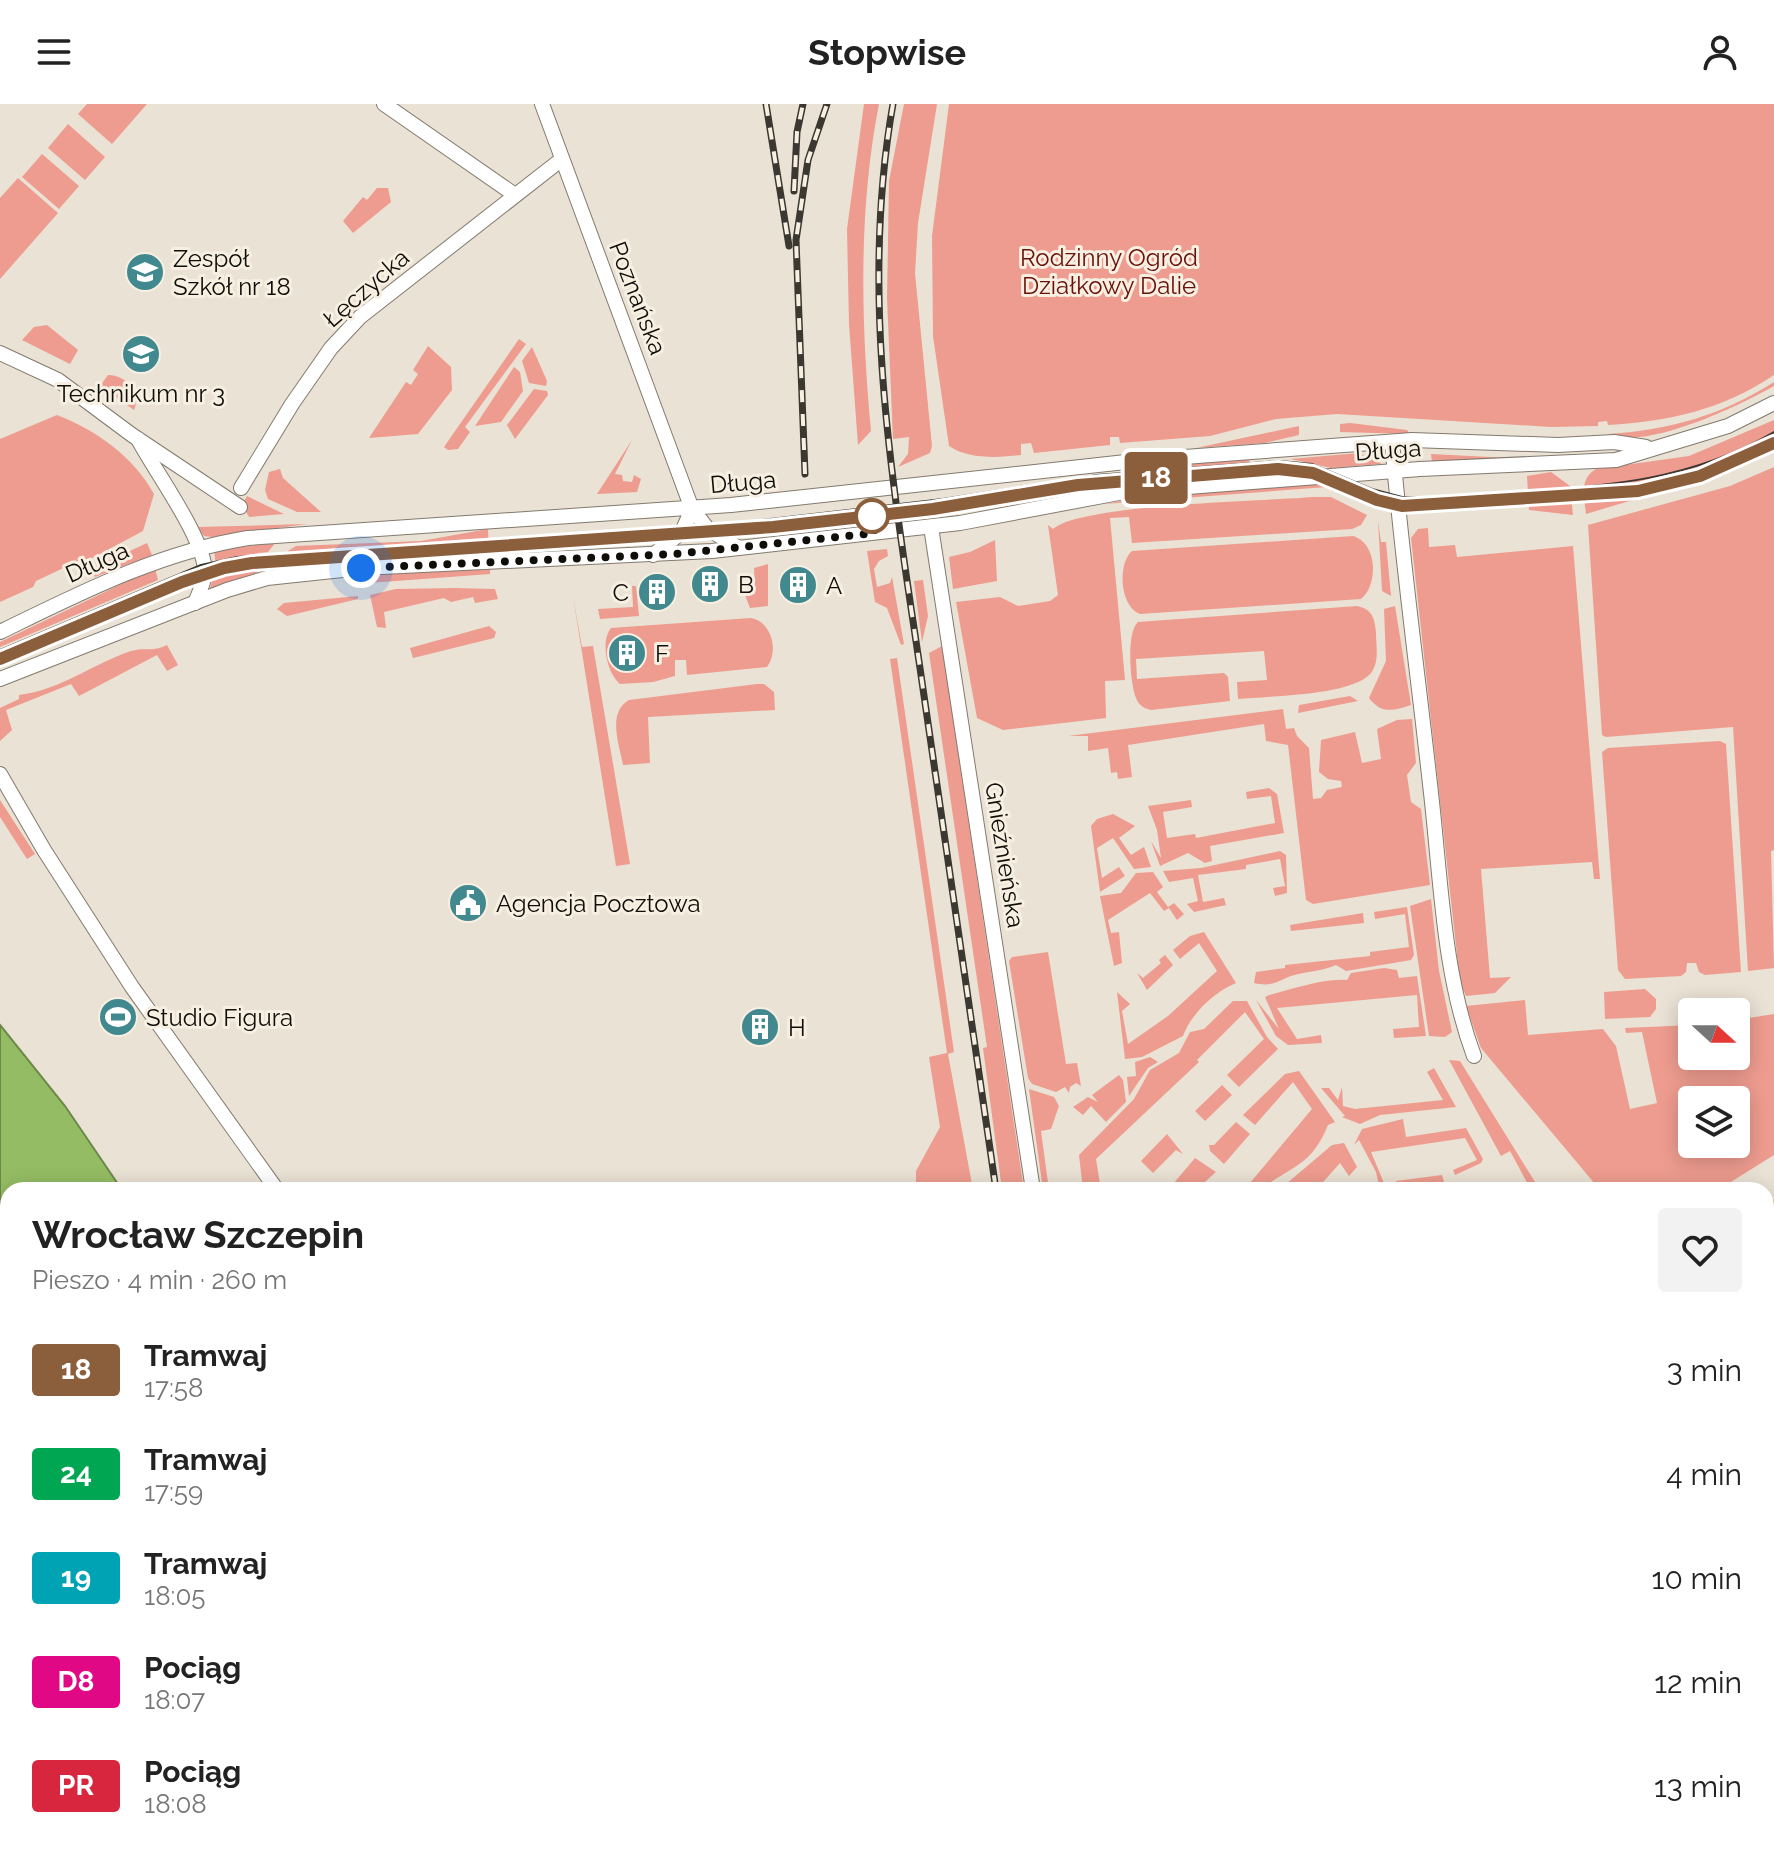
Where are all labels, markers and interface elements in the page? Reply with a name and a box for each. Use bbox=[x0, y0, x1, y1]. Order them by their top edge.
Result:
icon: menu bbox=[32, 30, 76, 74]
icon: person bbox=[1698, 30, 1742, 74]
text: Stopwise bbox=[808, 31, 966, 73]
street label: Poznańska bbox=[603, 237, 673, 359]
street label: Łęczycka bbox=[317, 243, 415, 333]
park label: Rodzinny Ogród Działkowy Dalie bbox=[1020, 243, 1198, 300]
place label: Zespół Szkół nr 18 bbox=[173, 244, 291, 301]
school or university icon: Zespół Szkół nr 18 bbox=[124, 251, 166, 293]
school or university icon: Technikum nr 3 bbox=[120, 333, 162, 375]
place label: Technikum nr 3 bbox=[57, 379, 225, 408]
street label: Długa bbox=[1354, 433, 1422, 467]
line badge: 18 bbox=[1120, 452, 1192, 504]
text: 18 bbox=[1141, 461, 1171, 494]
street label: Długa bbox=[709, 465, 777, 499]
unlabelled marker bbox=[855, 499, 889, 533]
street label: Długa bbox=[61, 535, 133, 589]
your location bbox=[341, 548, 381, 588]
building icon: B bbox=[689, 563, 731, 605]
building icon: A bbox=[777, 564, 819, 606]
place label: B bbox=[738, 570, 754, 599]
building icon: C bbox=[636, 571, 678, 613]
place label: A bbox=[826, 571, 842, 600]
place label: C bbox=[613, 578, 629, 607]
building icon: F bbox=[606, 632, 648, 674]
place label: F bbox=[655, 639, 669, 668]
street label: Gnieźnieńska bbox=[979, 780, 1031, 930]
public building icon: Agencja Pocztowa bbox=[447, 882, 489, 924]
place label: Agencja Pocztowa bbox=[496, 889, 700, 918]
sports icon: Studio Figura bbox=[97, 996, 139, 1038]
north arrow bbox=[1678, 998, 1750, 1070]
map controls bbox=[1678, 998, 1750, 1158]
place label: Studio Figura bbox=[146, 1003, 293, 1032]
building icon: H bbox=[739, 1006, 781, 1048]
place label: H bbox=[788, 1013, 806, 1042]
button: layers bbox=[1678, 1086, 1750, 1158]
button: heart bbox=[1658, 1208, 1742, 1292]
text: Wrocław Szczepin bbox=[32, 1212, 364, 1257]
text: Pieszo · 4 min · 260 m bbox=[32, 1265, 287, 1295]
text: Tramwaj bbox=[144, 1338, 267, 1373]
text: 18 bbox=[61, 1353, 91, 1386]
text: 3 min bbox=[1667, 1353, 1742, 1388]
text: 17:58 bbox=[144, 1373, 203, 1403]
text: Tramwaj bbox=[144, 1442, 267, 1477]
text: 24 bbox=[60, 1457, 92, 1490]
text: 4 min bbox=[1666, 1457, 1742, 1492]
text: 17:59 bbox=[144, 1477, 203, 1507]
text: Tramwaj bbox=[144, 1546, 267, 1581]
text: 19 bbox=[61, 1561, 91, 1594]
text: 10 min bbox=[1652, 1561, 1742, 1596]
text: 18:05 bbox=[144, 1581, 206, 1611]
text: Pociąg bbox=[144, 1650, 241, 1685]
text: D8 bbox=[58, 1665, 94, 1698]
text: 12 min bbox=[1654, 1665, 1742, 1700]
text: 18:07 bbox=[144, 1685, 205, 1715]
text: Pociąg bbox=[144, 1754, 241, 1789]
text: PR bbox=[58, 1769, 94, 1802]
text: 13 min bbox=[1654, 1769, 1742, 1804]
text: 18:08 bbox=[144, 1789, 207, 1819]

